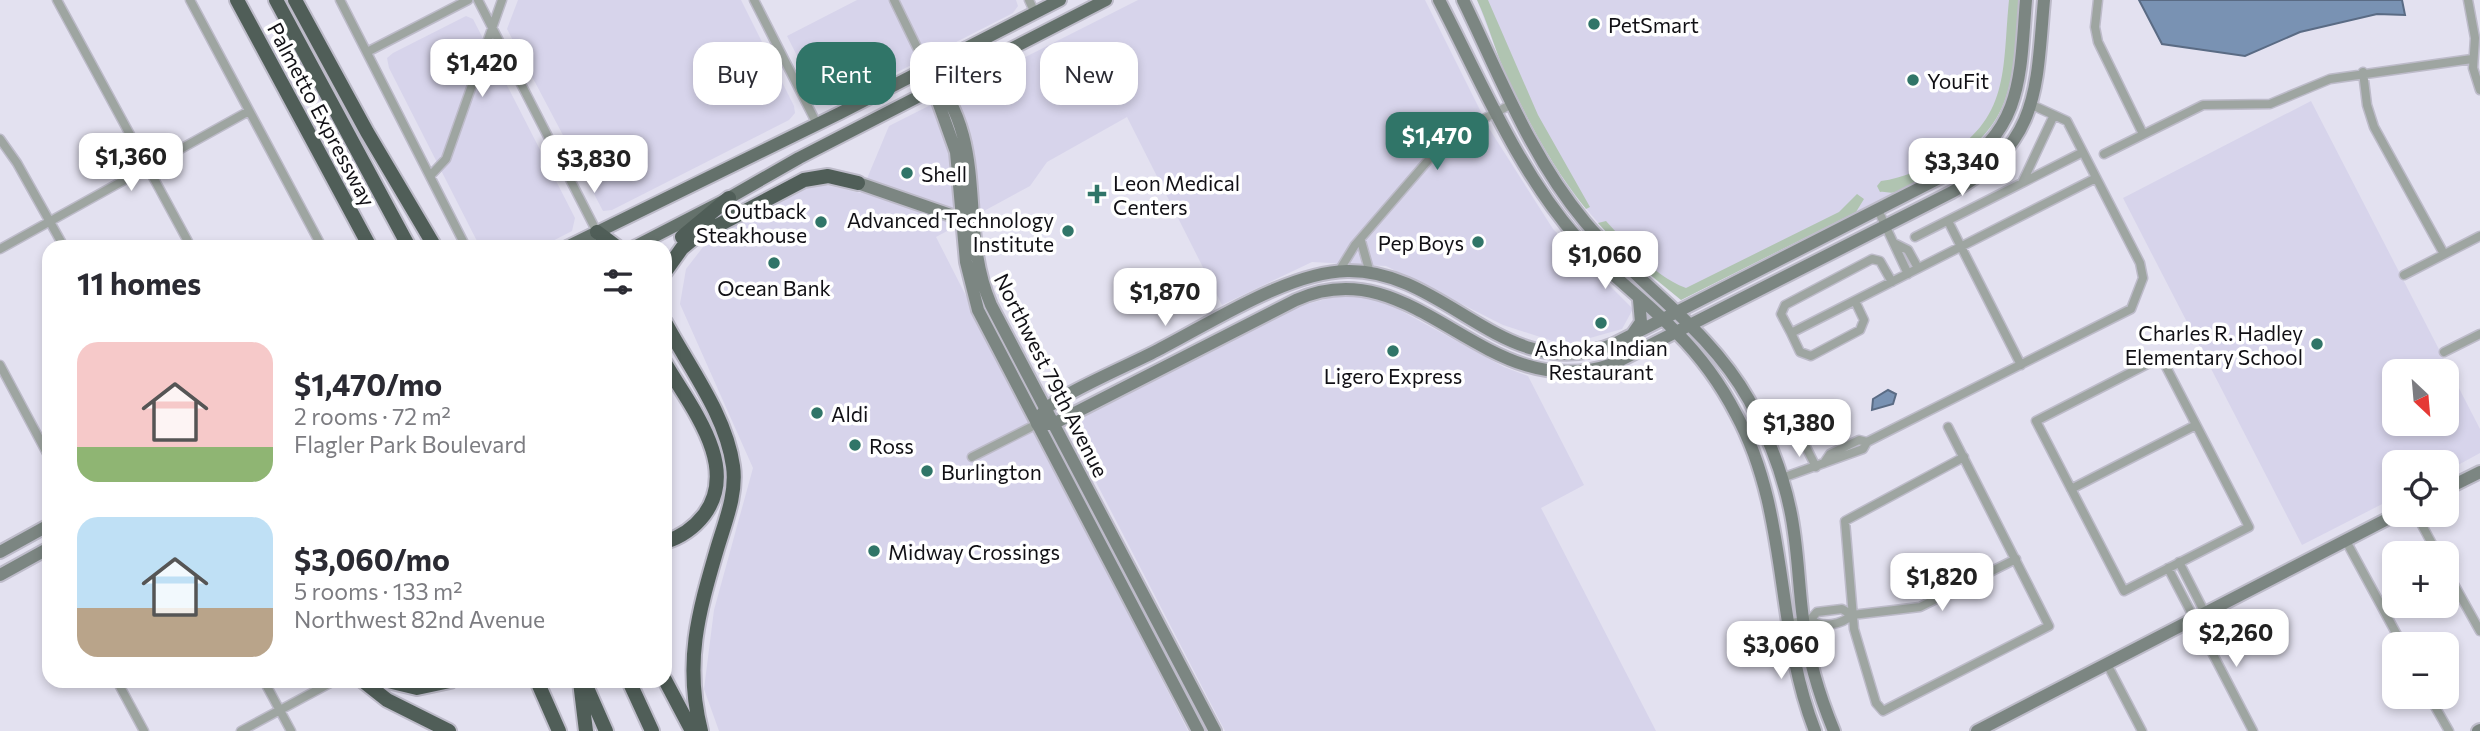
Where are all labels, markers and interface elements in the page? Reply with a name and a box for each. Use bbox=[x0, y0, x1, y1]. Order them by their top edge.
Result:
place label: PetSmart bbox=[1608, 12, 1699, 37]
marker: PetSmart bbox=[1586, 16, 1602, 32]
street label: Palmetto Expressway bbox=[263, 18, 381, 210]
pin: $1,420 bbox=[425, 40, 539, 99]
chip: Buy bbox=[693, 42, 782, 105]
chip: Rent bbox=[796, 42, 896, 105]
chip: Filters bbox=[910, 42, 1026, 105]
chip: New bbox=[1040, 42, 1138, 105]
text: $1,420 bbox=[446, 48, 518, 76]
place label: YouFit bbox=[1927, 68, 1989, 93]
marker: YouFit bbox=[1905, 72, 1921, 88]
pin: $1,470 bbox=[1380, 113, 1494, 172]
text: $1,470 bbox=[1402, 121, 1472, 149]
pin: $1,360 bbox=[74, 134, 188, 193]
pin: $3,830 bbox=[537, 136, 651, 195]
pin: $3,340 bbox=[1905, 138, 2019, 198]
text: $1,360 bbox=[95, 142, 167, 170]
text: $3,830 bbox=[557, 144, 631, 172]
text: $3,340 bbox=[1925, 147, 1999, 175]
place label: Shell bbox=[921, 161, 967, 186]
marker: Shell bbox=[899, 165, 915, 181]
place label: Leon Medical Centers bbox=[1113, 170, 1240, 219]
marker: Leon Medical Centers bbox=[1087, 184, 1107, 204]
place label: Outback Steakhouse bbox=[696, 198, 807, 247]
place label: Advanced Technology Institute bbox=[847, 207, 1054, 256]
marker: Outback Steakhouse bbox=[813, 214, 829, 230]
marker: Advanced Technology Institute bbox=[1060, 223, 1076, 239]
place label: Pep Boys bbox=[1378, 230, 1464, 255]
pin: $1,060 bbox=[1548, 232, 1662, 291]
marker: Pep Boys bbox=[1470, 234, 1486, 250]
text: $1,060 bbox=[1568, 240, 1642, 268]
marker: Ocean Bank bbox=[766, 255, 782, 271]
icon: filters bbox=[599, 263, 637, 301]
text: 11 homes bbox=[77, 264, 201, 301]
pin: $1,870 bbox=[1108, 268, 1222, 328]
street label: Northwest 79th Avenue bbox=[990, 269, 1114, 481]
place label: Ocean Bank bbox=[717, 275, 831, 300]
text: $1,870 bbox=[1130, 277, 1200, 305]
marker: Ashoka Indian Restaurant bbox=[1593, 315, 1609, 331]
place label: Charles R. Hadley Elementary School bbox=[2125, 320, 2303, 369]
place label: Ashoka Indian Restaurant bbox=[1534, 335, 1668, 384]
marker: Charles R. Hadley Elementary School bbox=[2309, 336, 2325, 352]
marker: Ligero Express bbox=[1385, 343, 1401, 359]
north arrow bbox=[2382, 359, 2459, 436]
map controls bbox=[2382, 359, 2459, 709]
place label: Ligero Express bbox=[1324, 363, 1462, 388]
text: $1,470/mo bbox=[294, 365, 442, 402]
icon: home bbox=[133, 370, 217, 454]
pin: $1,380 bbox=[1742, 400, 1856, 459]
place label: Aldi bbox=[831, 401, 868, 426]
text: 2 rooms · 72 m² bbox=[294, 402, 451, 430]
marker: Aldi bbox=[809, 405, 825, 421]
text: $1,380 bbox=[1763, 408, 1835, 436]
text: Flagler Park Boulevard bbox=[294, 430, 526, 458]
place label: Ross bbox=[869, 433, 914, 458]
marker: Ross bbox=[847, 437, 863, 453]
button: locate bbox=[2382, 450, 2459, 527]
place label: Burlington bbox=[941, 459, 1042, 484]
marker: Burlington bbox=[919, 463, 935, 479]
place label: Midway Crossings bbox=[888, 539, 1060, 564]
text: $3,060/mo bbox=[294, 540, 450, 577]
button: + bbox=[2382, 541, 2459, 618]
marker: Midway Crossings bbox=[866, 543, 882, 559]
icon: home bbox=[133, 545, 217, 629]
pin: $1,820 bbox=[1885, 554, 1999, 613]
text: $1,820 bbox=[1906, 562, 1978, 590]
text: 5 rooms · 133 m² bbox=[294, 577, 462, 605]
text: Northwest 82nd Avenue bbox=[294, 605, 545, 633]
pin: $2,260 bbox=[2179, 610, 2293, 669]
text: $2,260 bbox=[2199, 618, 2273, 646]
pin: $3,060 bbox=[1724, 622, 1838, 681]
text: $3,060 bbox=[1743, 630, 1819, 658]
button: − bbox=[2382, 632, 2459, 709]

